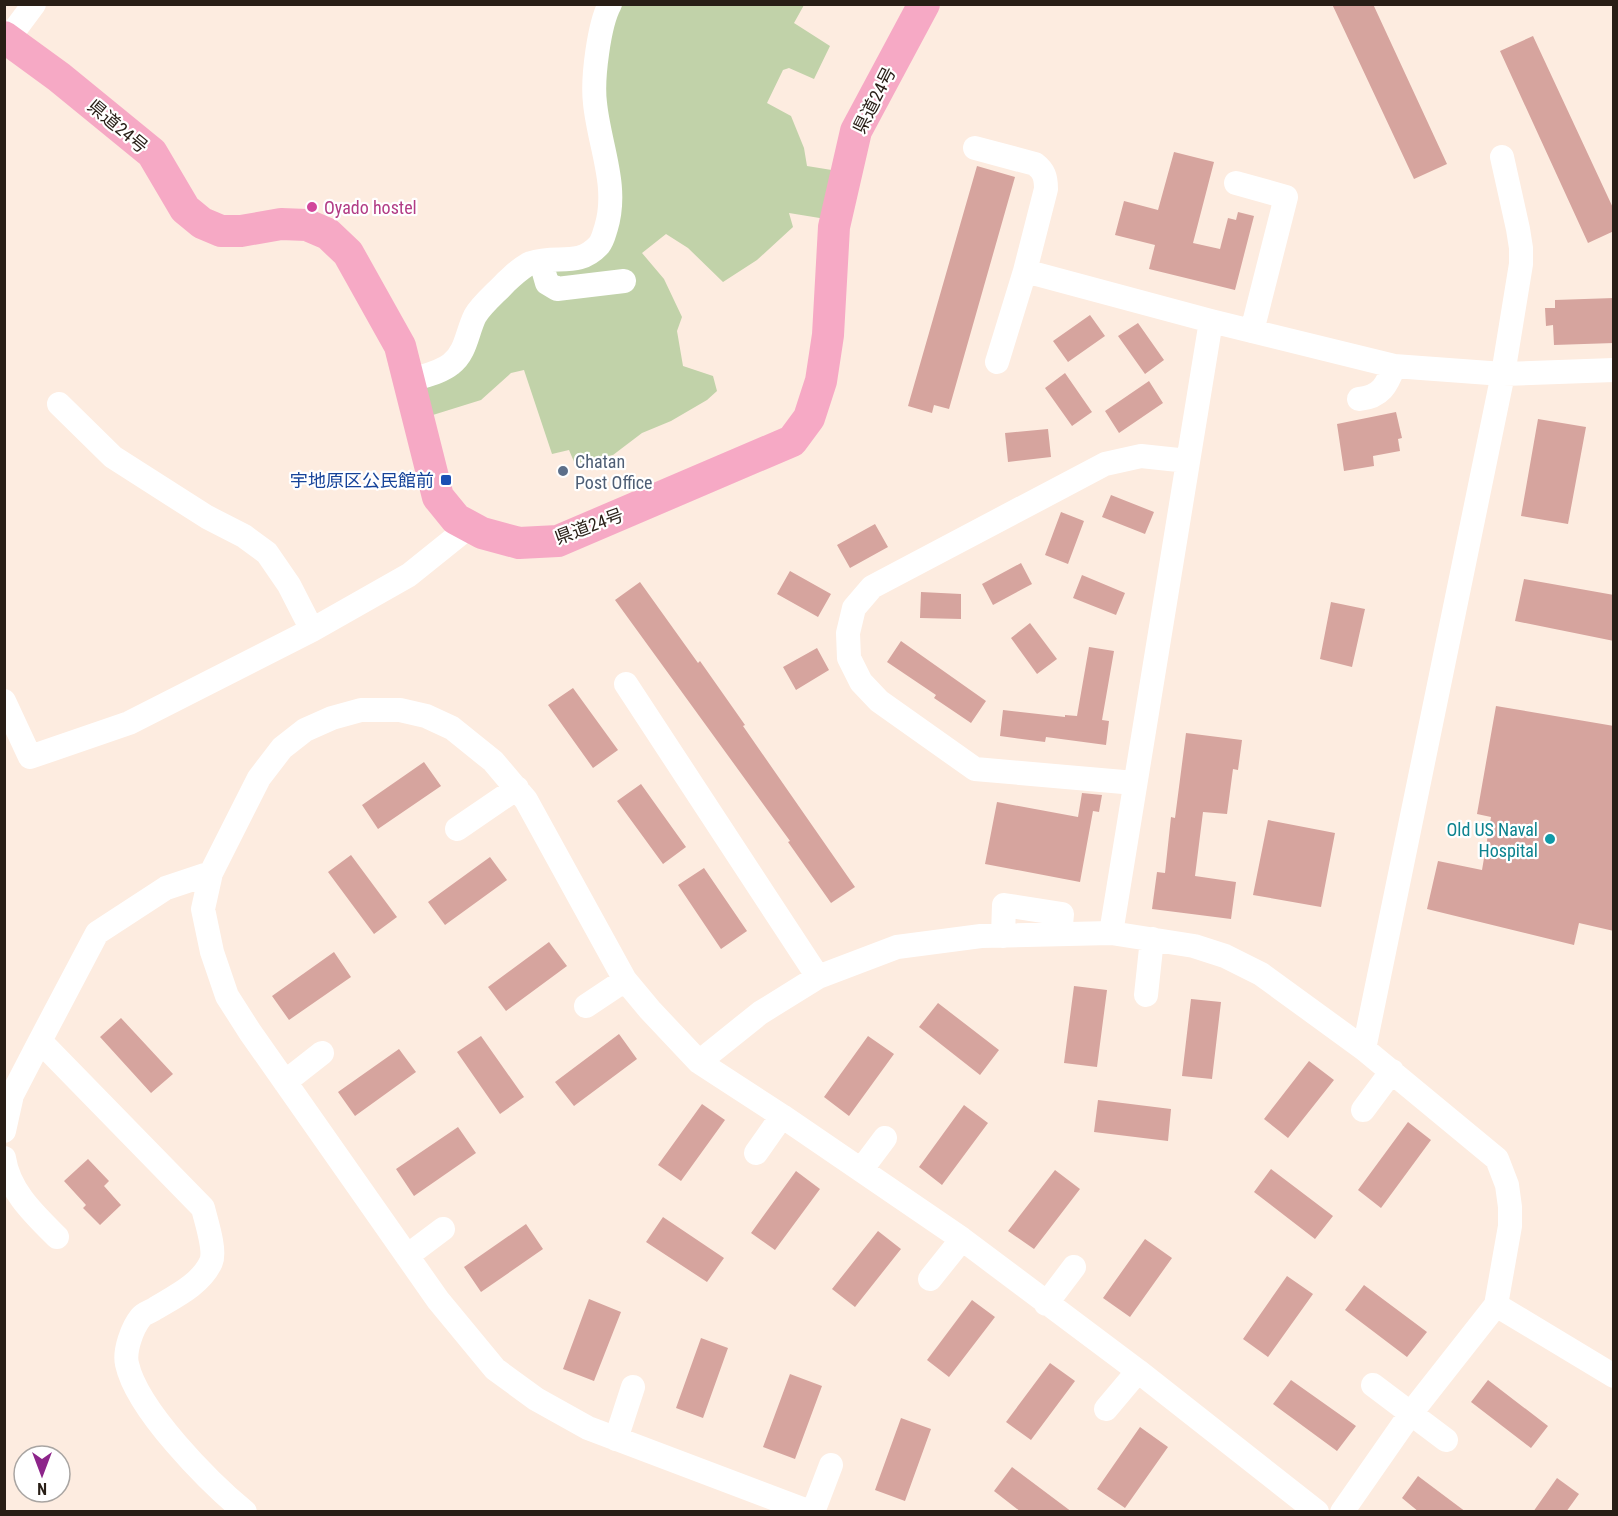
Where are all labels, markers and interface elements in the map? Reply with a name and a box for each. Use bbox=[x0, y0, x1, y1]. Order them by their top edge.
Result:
street label: 県道24号 bbox=[848, 63, 900, 137]
street label: 県道24号 bbox=[84, 95, 152, 157]
place label: Oyado hostel bbox=[324, 197, 417, 218]
marker: Oyado hostel bbox=[305, 200, 319, 214]
place label: Chatan Post Office bbox=[575, 451, 653, 493]
marker: Chatan Post Office bbox=[556, 464, 570, 478]
place label: 宇地原区公民館前 bbox=[290, 470, 434, 491]
marker: 宇地原区公民館前 bbox=[439, 473, 453, 487]
street label: 県道24号 bbox=[552, 504, 626, 548]
place label: Old US Naval Hospital bbox=[1446, 819, 1538, 861]
marker: Old US Naval Hospital bbox=[1543, 832, 1557, 846]
north arrow bbox=[12, 1444, 72, 1504]
text: N bbox=[37, 1479, 47, 1498]

